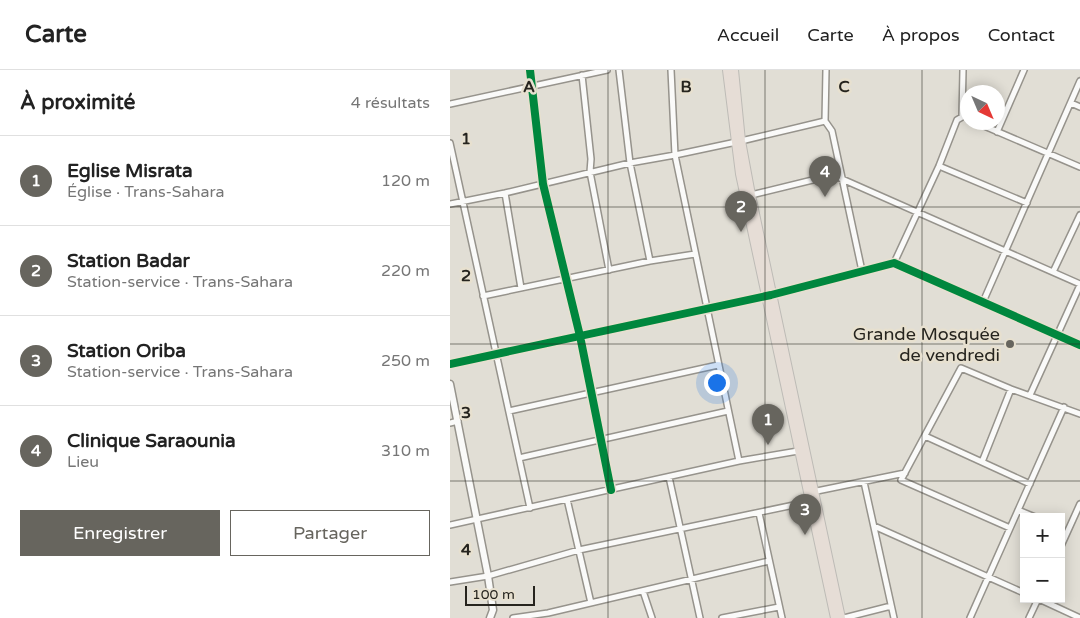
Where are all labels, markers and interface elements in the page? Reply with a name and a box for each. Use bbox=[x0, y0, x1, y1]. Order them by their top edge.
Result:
text: Carte bbox=[25, 20, 87, 49]
text: Accueil bbox=[717, 24, 779, 46]
text: Carte bbox=[807, 24, 854, 46]
text: À propos bbox=[882, 24, 960, 46]
text: Contact bbox=[988, 24, 1055, 46]
text: A bbox=[523, 77, 535, 97]
text: B bbox=[680, 77, 692, 97]
text: C bbox=[838, 77, 850, 97]
north arrow bbox=[960, 85, 1005, 130]
text: À proximité bbox=[20, 90, 135, 115]
text: 4 résultats bbox=[351, 93, 430, 113]
text: 1 bbox=[461, 129, 471, 149]
pin: 4 bbox=[809, 156, 841, 197]
text: Eglise Misrata bbox=[67, 160, 193, 182]
text: 1 bbox=[31, 171, 41, 191]
text: 120 m bbox=[381, 171, 430, 191]
text: Église · Trans-Sahara bbox=[67, 182, 225, 202]
pin: 2 bbox=[725, 191, 757, 232]
text: Station Badar bbox=[67, 250, 190, 272]
text: 2 bbox=[31, 261, 41, 281]
text: 220 m bbox=[381, 261, 430, 281]
text: 2 bbox=[461, 266, 471, 286]
text: Station-service · Trans-Sahara bbox=[67, 272, 293, 292]
place label: Grande Mosquée de vendredi bbox=[853, 323, 1000, 366]
marker: Grande Mosquée de vendredi bbox=[1004, 338, 1016, 350]
text: Station Oriba bbox=[67, 340, 186, 362]
text: 3 bbox=[31, 351, 41, 371]
text: 250 m bbox=[381, 351, 430, 371]
text: Station-service · Trans-Sahara bbox=[67, 362, 293, 382]
your location bbox=[704, 370, 730, 396]
text: 3 bbox=[461, 403, 471, 423]
pin: 1 bbox=[752, 404, 784, 445]
text: Clinique Saraounia bbox=[67, 430, 236, 452]
text: 4 bbox=[31, 441, 41, 461]
text: 310 m bbox=[381, 441, 430, 461]
text: Lieu bbox=[67, 452, 99, 472]
pin: 3 bbox=[789, 494, 821, 535]
button: Enregistrer bbox=[20, 510, 220, 556]
button: Partager bbox=[230, 510, 430, 556]
map controls bbox=[1020, 513, 1065, 603]
button: + bbox=[1020, 513, 1065, 558]
text: 4 bbox=[461, 540, 471, 560]
button: − bbox=[1020, 558, 1065, 603]
scale bar bbox=[465, 583, 535, 606]
text: 100 m bbox=[472, 586, 515, 603]

